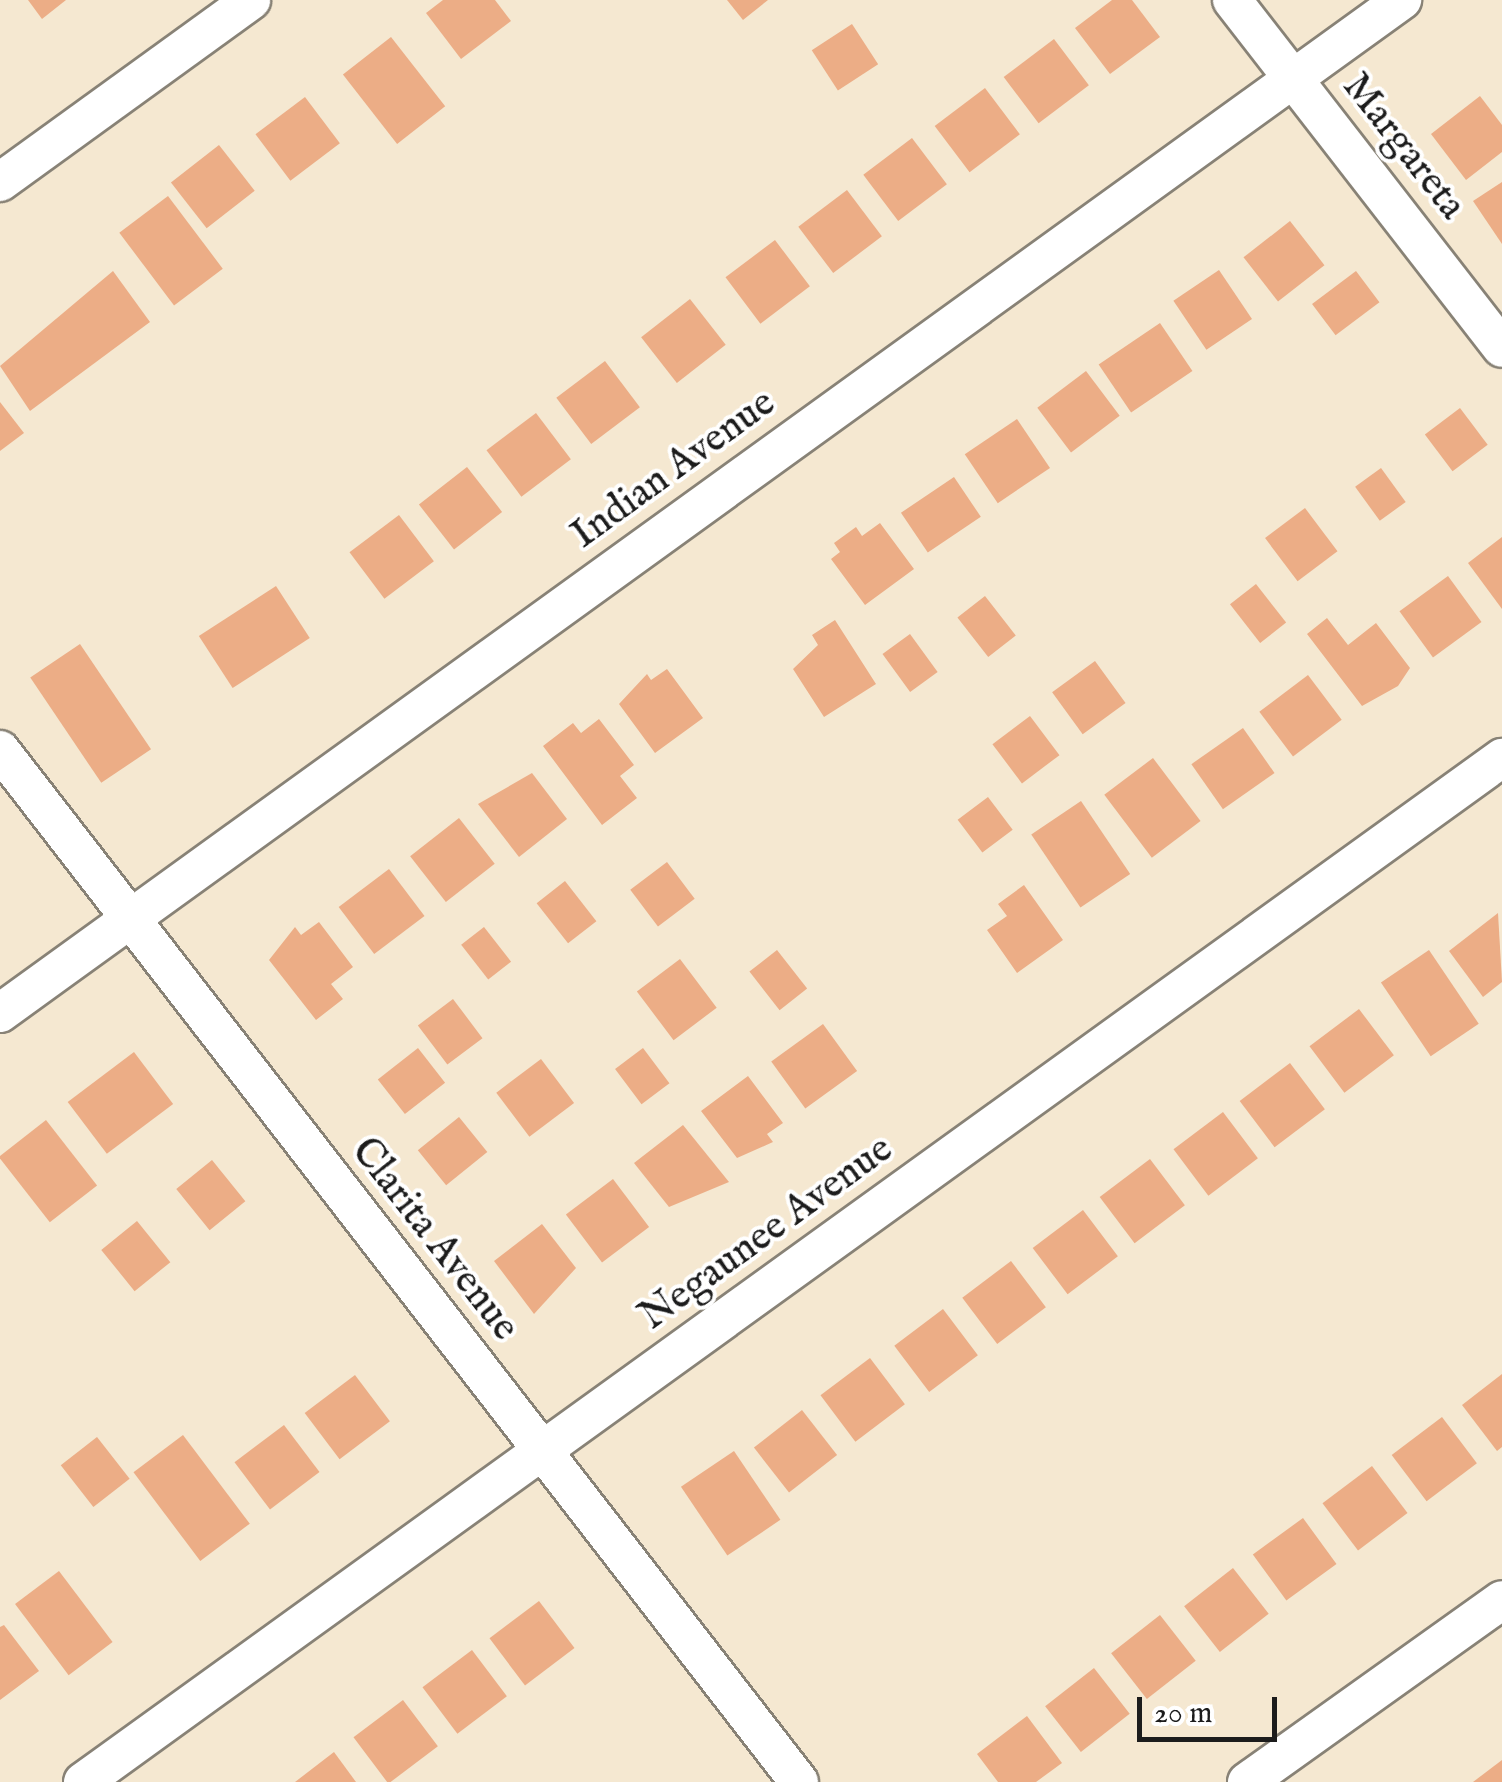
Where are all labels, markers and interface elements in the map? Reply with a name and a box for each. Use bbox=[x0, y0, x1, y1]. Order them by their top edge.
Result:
street label: Margareta bbox=[1331, 64, 1475, 230]
street label: Indian Avenue bbox=[563, 380, 785, 560]
street label: Negaunee Avenue bbox=[631, 1126, 903, 1342]
street label: Clarita Avenue bbox=[340, 1129, 528, 1351]
scale bar bbox=[1142, 1677, 1282, 1739]
text: 20 m bbox=[1154, 1695, 1213, 1733]

